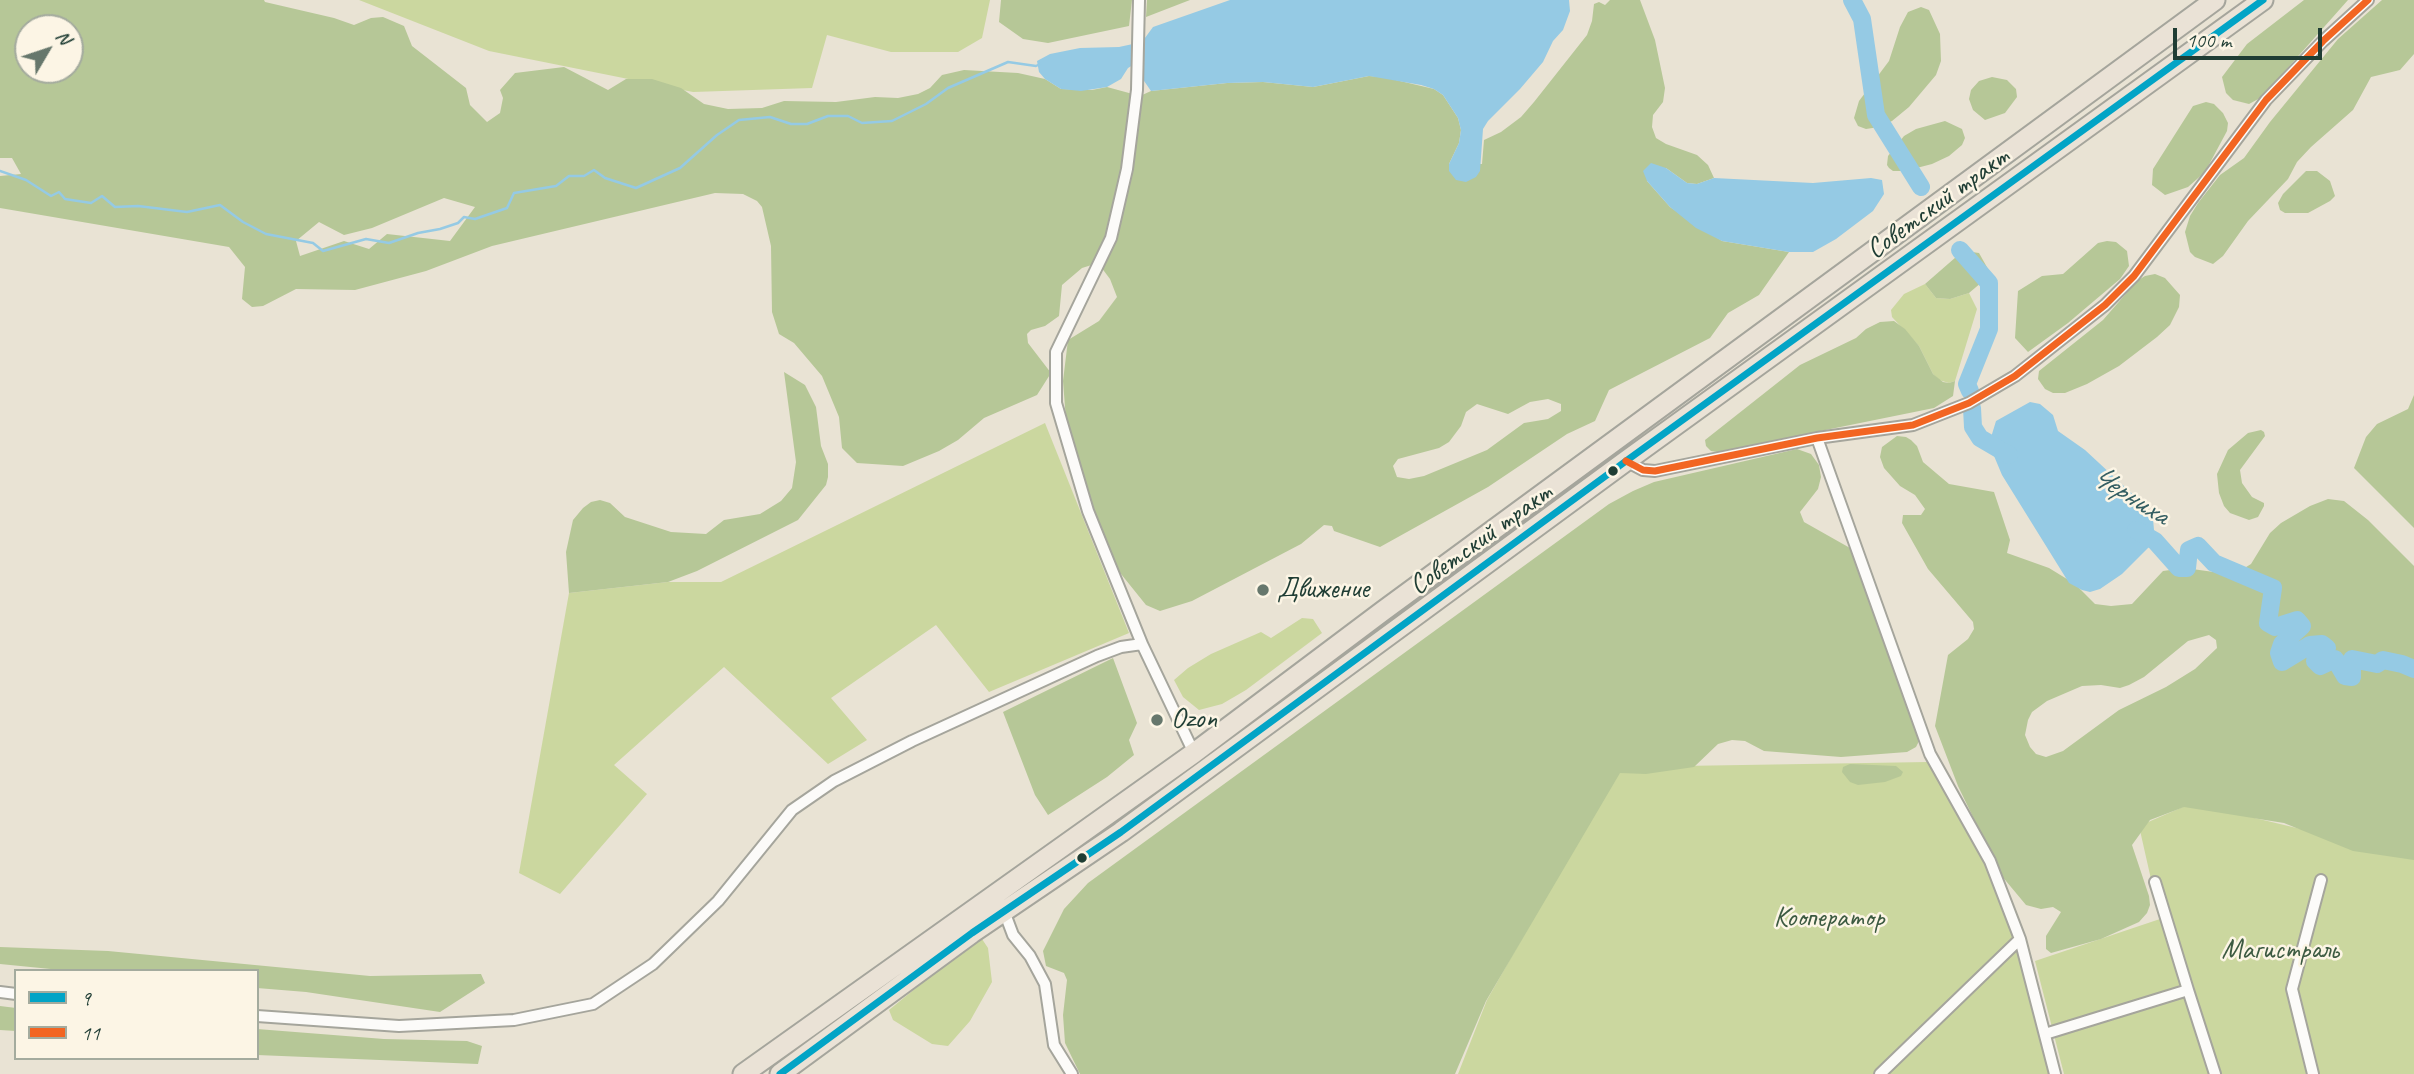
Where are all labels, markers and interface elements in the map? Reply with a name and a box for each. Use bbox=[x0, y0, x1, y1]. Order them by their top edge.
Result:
north arrow bbox=[14, 14, 84, 84]
scale bar bbox=[2176, 14, 2325, 58]
text: N bbox=[51, 25, 77, 49]
text: 100 m bbox=[2186, 27, 2231, 53]
street label: Советский тракт bbox=[1860, 141, 2016, 267]
water label: Черниха bbox=[2085, 458, 2175, 534]
unlabelled marker bbox=[1606, 464, 1620, 478]
street label: Советский тракт bbox=[1403, 477, 1559, 603]
place label: Движение bbox=[1277, 573, 1369, 607]
marker: Движение bbox=[1255, 582, 1271, 598]
place label: Ozon bbox=[1171, 703, 1217, 737]
marker: Ozon bbox=[1149, 712, 1165, 728]
unlabelled marker bbox=[1075, 851, 1089, 865]
park label: Кооператор bbox=[1774, 902, 1884, 936]
park label: Магистраль bbox=[2221, 934, 2339, 968]
legend bbox=[14, 969, 259, 1060]
text: 9 bbox=[81, 985, 90, 1011]
text: 11 bbox=[81, 1020, 100, 1046]

